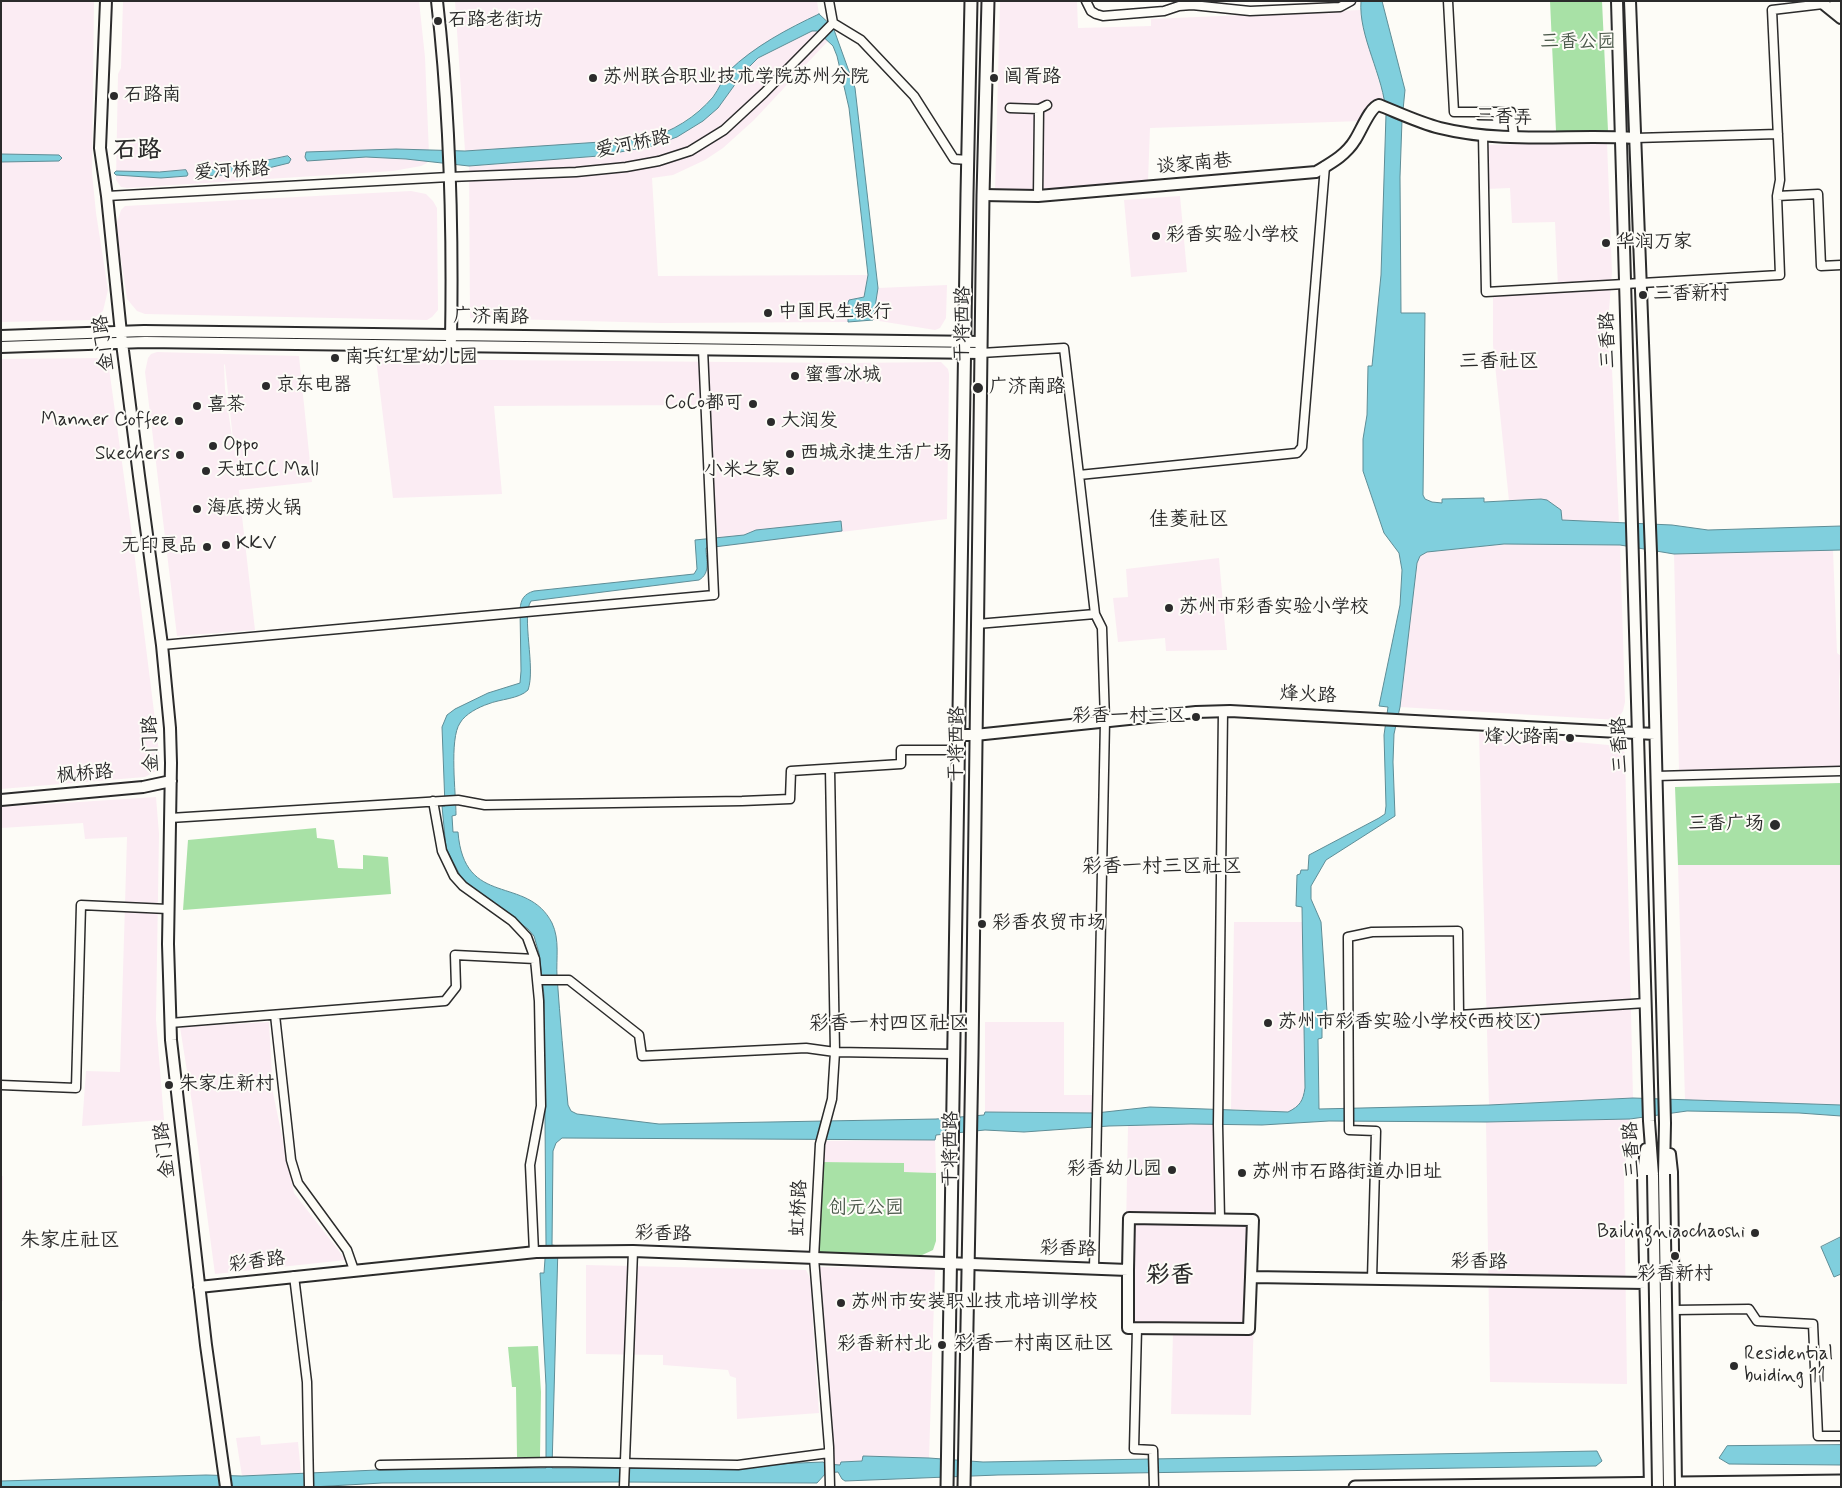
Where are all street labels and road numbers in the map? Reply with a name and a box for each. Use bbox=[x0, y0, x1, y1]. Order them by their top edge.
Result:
street label: 三香弄 bbox=[1475, 105, 1533, 131]
street label: 爱河桥路 bbox=[594, 127, 672, 163]
street label: 谈家南巷 bbox=[1155, 150, 1233, 180]
street label: 爱河桥路 bbox=[193, 159, 271, 185]
street label: 干将西路 bbox=[952, 286, 976, 362]
street label: 广济南路 bbox=[453, 306, 529, 330]
street label: 三香路 bbox=[1597, 311, 1621, 369]
street label: 金门路 bbox=[90, 313, 120, 373]
street label: 烽火路 bbox=[1279, 683, 1337, 709]
street label: 干将西路 bbox=[946, 706, 970, 782]
street label: 金门路 bbox=[140, 715, 164, 773]
street label: 三香路 bbox=[1609, 716, 1633, 774]
street label: 枫桥路 bbox=[56, 761, 114, 789]
street label: 干将西路 bbox=[940, 1111, 964, 1187]
street label: 金门路 bbox=[151, 1120, 181, 1180]
street label: 三香路 bbox=[1620, 1121, 1646, 1179]
street label: 虹桥路 bbox=[787, 1179, 813, 1237]
street label: 彩香路 bbox=[634, 1223, 692, 1247]
street label: 彩香路 bbox=[1039, 1238, 1097, 1262]
street label: 彩香路 bbox=[227, 1248, 287, 1278]
street label: 彩香路 bbox=[1450, 1251, 1508, 1275]

